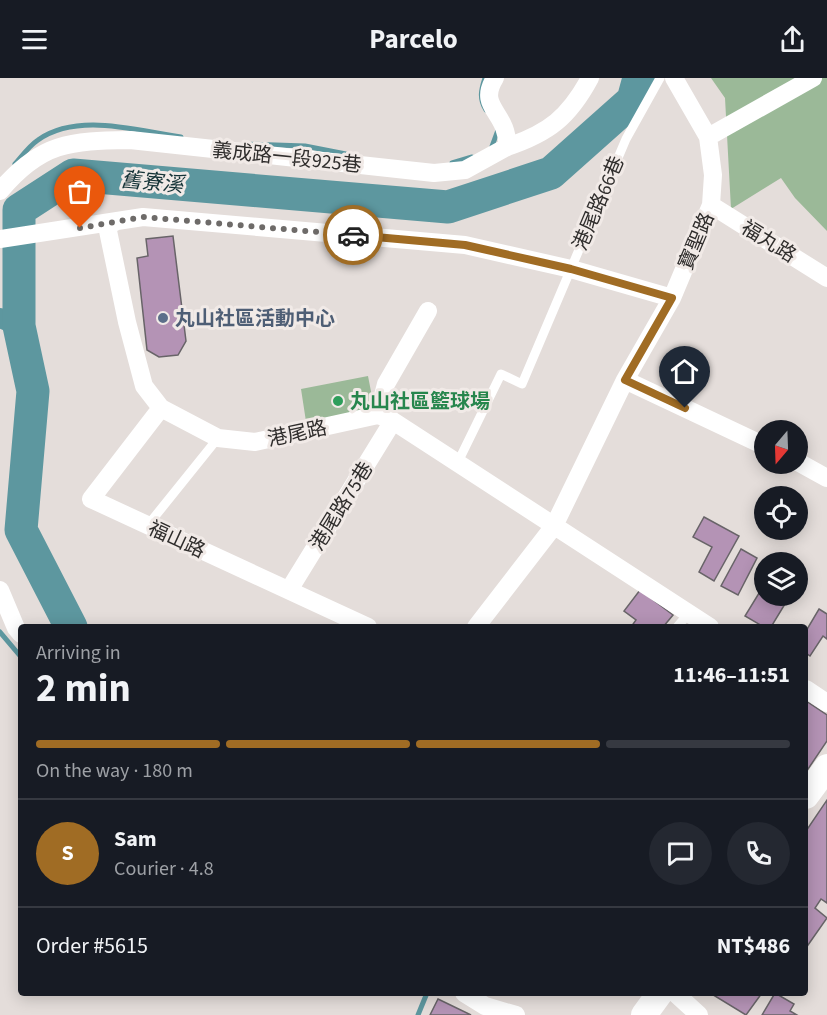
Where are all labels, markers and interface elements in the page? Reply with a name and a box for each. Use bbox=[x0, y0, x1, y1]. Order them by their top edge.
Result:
text: Parcelo bbox=[369, 20, 458, 59]
icon: menu bbox=[18, 23, 51, 56]
icon: share bbox=[776, 23, 809, 56]
street label: 義成路一段925巷 bbox=[211, 136, 363, 180]
street label: 港尾路66巷 bbox=[567, 152, 631, 255]
water label: 舊寮溪 bbox=[119, 164, 188, 200]
pin bbox=[54, 166, 105, 228]
icon: bag bbox=[63, 175, 96, 208]
courier bbox=[323, 205, 383, 265]
street label: 寶聖路 bbox=[672, 208, 722, 274]
street label: 福丸路 bbox=[736, 214, 801, 270]
icon: car bbox=[337, 219, 370, 252]
place label: 丸山社區活動中心 bbox=[175, 305, 335, 333]
marker: 丸山社區活動中心 bbox=[156, 311, 170, 325]
pin bbox=[659, 346, 710, 408]
icon: home bbox=[668, 355, 701, 388]
place label: 丸山社區籃球場 bbox=[350, 388, 490, 416]
marker: 丸山社區籃球場 bbox=[331, 394, 345, 408]
street label: 港尾路 bbox=[265, 414, 329, 454]
north arrow bbox=[754, 420, 808, 474]
map controls bbox=[754, 420, 808, 606]
street label: 港尾路75巷 bbox=[304, 457, 380, 556]
button: locate bbox=[754, 486, 808, 540]
street label: 福山路 bbox=[143, 515, 210, 565]
button: layers bbox=[754, 552, 808, 606]
text: Arriving in bbox=[36, 639, 121, 667]
text: 11:46–11:51 bbox=[673, 659, 790, 691]
text: 2 min bbox=[36, 661, 131, 717]
text: On the way · 180 m bbox=[36, 757, 193, 785]
button: chat bbox=[649, 822, 712, 885]
button: phone bbox=[727, 822, 790, 885]
text: Sam bbox=[114, 823, 157, 855]
text: S bbox=[61, 837, 74, 869]
text: Courier · 4.8 bbox=[114, 855, 214, 883]
text: Order #5615 bbox=[36, 930, 148, 962]
text: NT$486 bbox=[717, 930, 790, 962]

